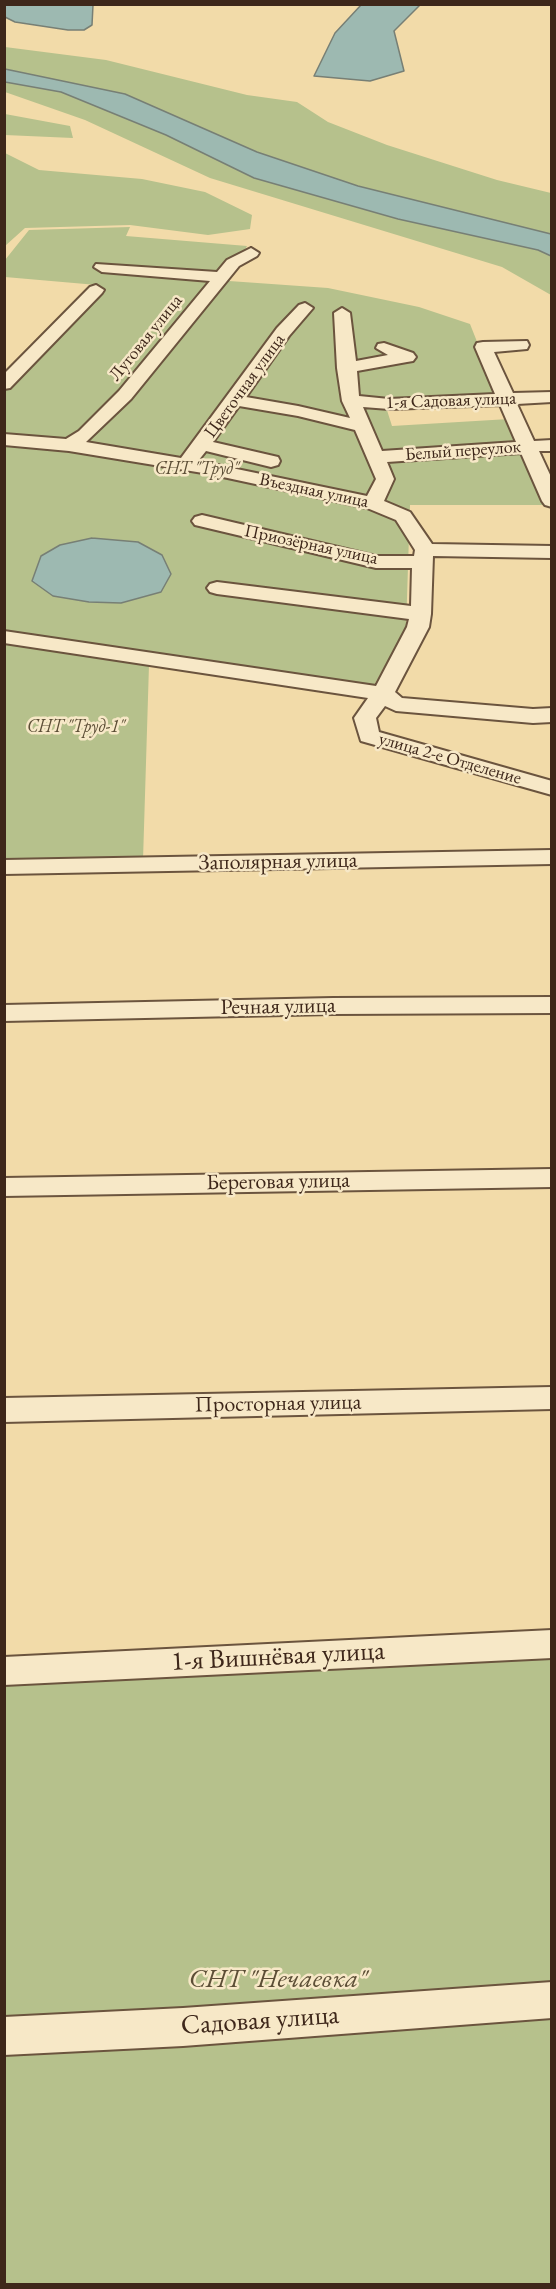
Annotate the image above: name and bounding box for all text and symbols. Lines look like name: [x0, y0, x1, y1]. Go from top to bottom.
street label: Луговая улица: [105, 291, 187, 385]
street label: Цветочная улица: [200, 330, 290, 442]
street label: 1-я Садовая улица: [385, 388, 517, 414]
street label: Белый переулок: [404, 436, 522, 466]
park label: СНТ "Труд": [155, 458, 239, 480]
street label: Въездная улица: [257, 469, 371, 513]
street label: Приозёрная улица: [242, 520, 380, 570]
park label: СНТ "Труд-1": [27, 716, 125, 738]
street label: улица 2-е Отделение: [376, 728, 524, 790]
street label: Заполярная улица: [198, 847, 358, 877]
street label: Речная улица: [220, 993, 336, 1021]
street label: Береговая улица: [206, 1168, 350, 1196]
street label: Просторная улица: [194, 1389, 362, 1419]
street label: 1-я Вишнёвая улица: [170, 1635, 386, 1679]
park label: СНТ "Нечаевка": [189, 1964, 367, 1996]
street label: Садовая улица: [180, 1999, 340, 2043]

